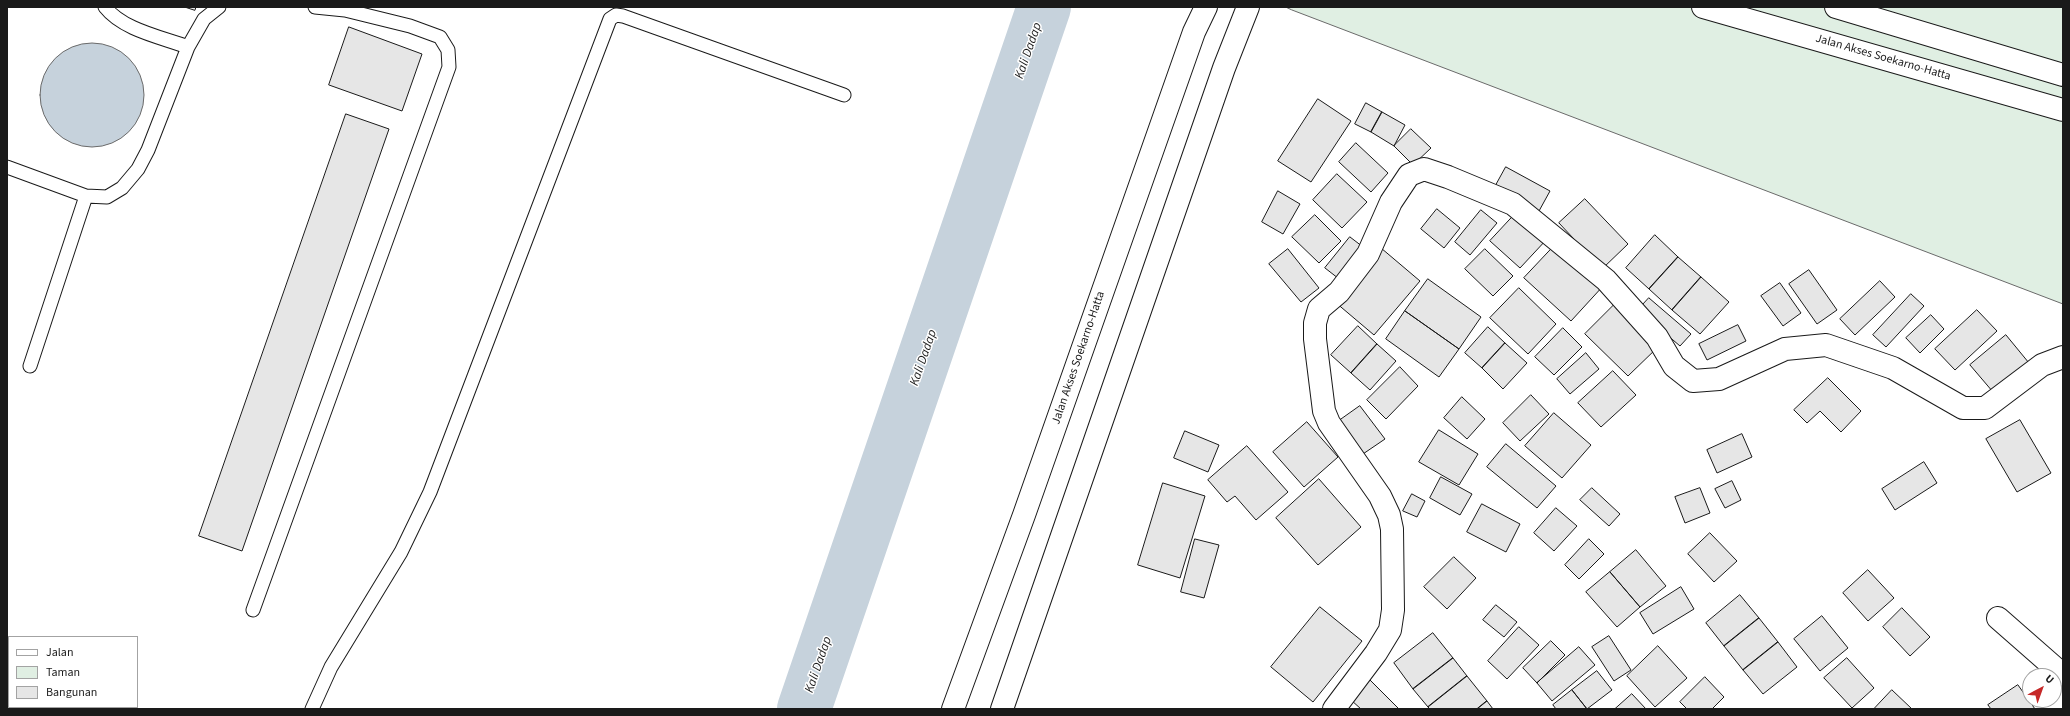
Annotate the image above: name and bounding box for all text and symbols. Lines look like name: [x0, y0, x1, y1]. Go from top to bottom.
water label: Kali Dadap: [1012, 21, 1046, 81]
street label: Jalan Akses Soekarno-Hatta: [1814, 32, 1952, 84]
street label: Jalan Akses Soekarno-Hatta: [1049, 290, 1109, 426]
water label: Kali Dadap: [907, 328, 941, 388]
water label: Kali Dadap: [802, 635, 836, 695]
legend: [8, 636, 138, 708]
text: Jalan: [46, 644, 73, 661]
text: Taman: [46, 664, 80, 681]
north arrow: [2022, 668, 2062, 708]
text: U: [2042, 671, 2057, 687]
text: Bangunan: [46, 684, 97, 701]

